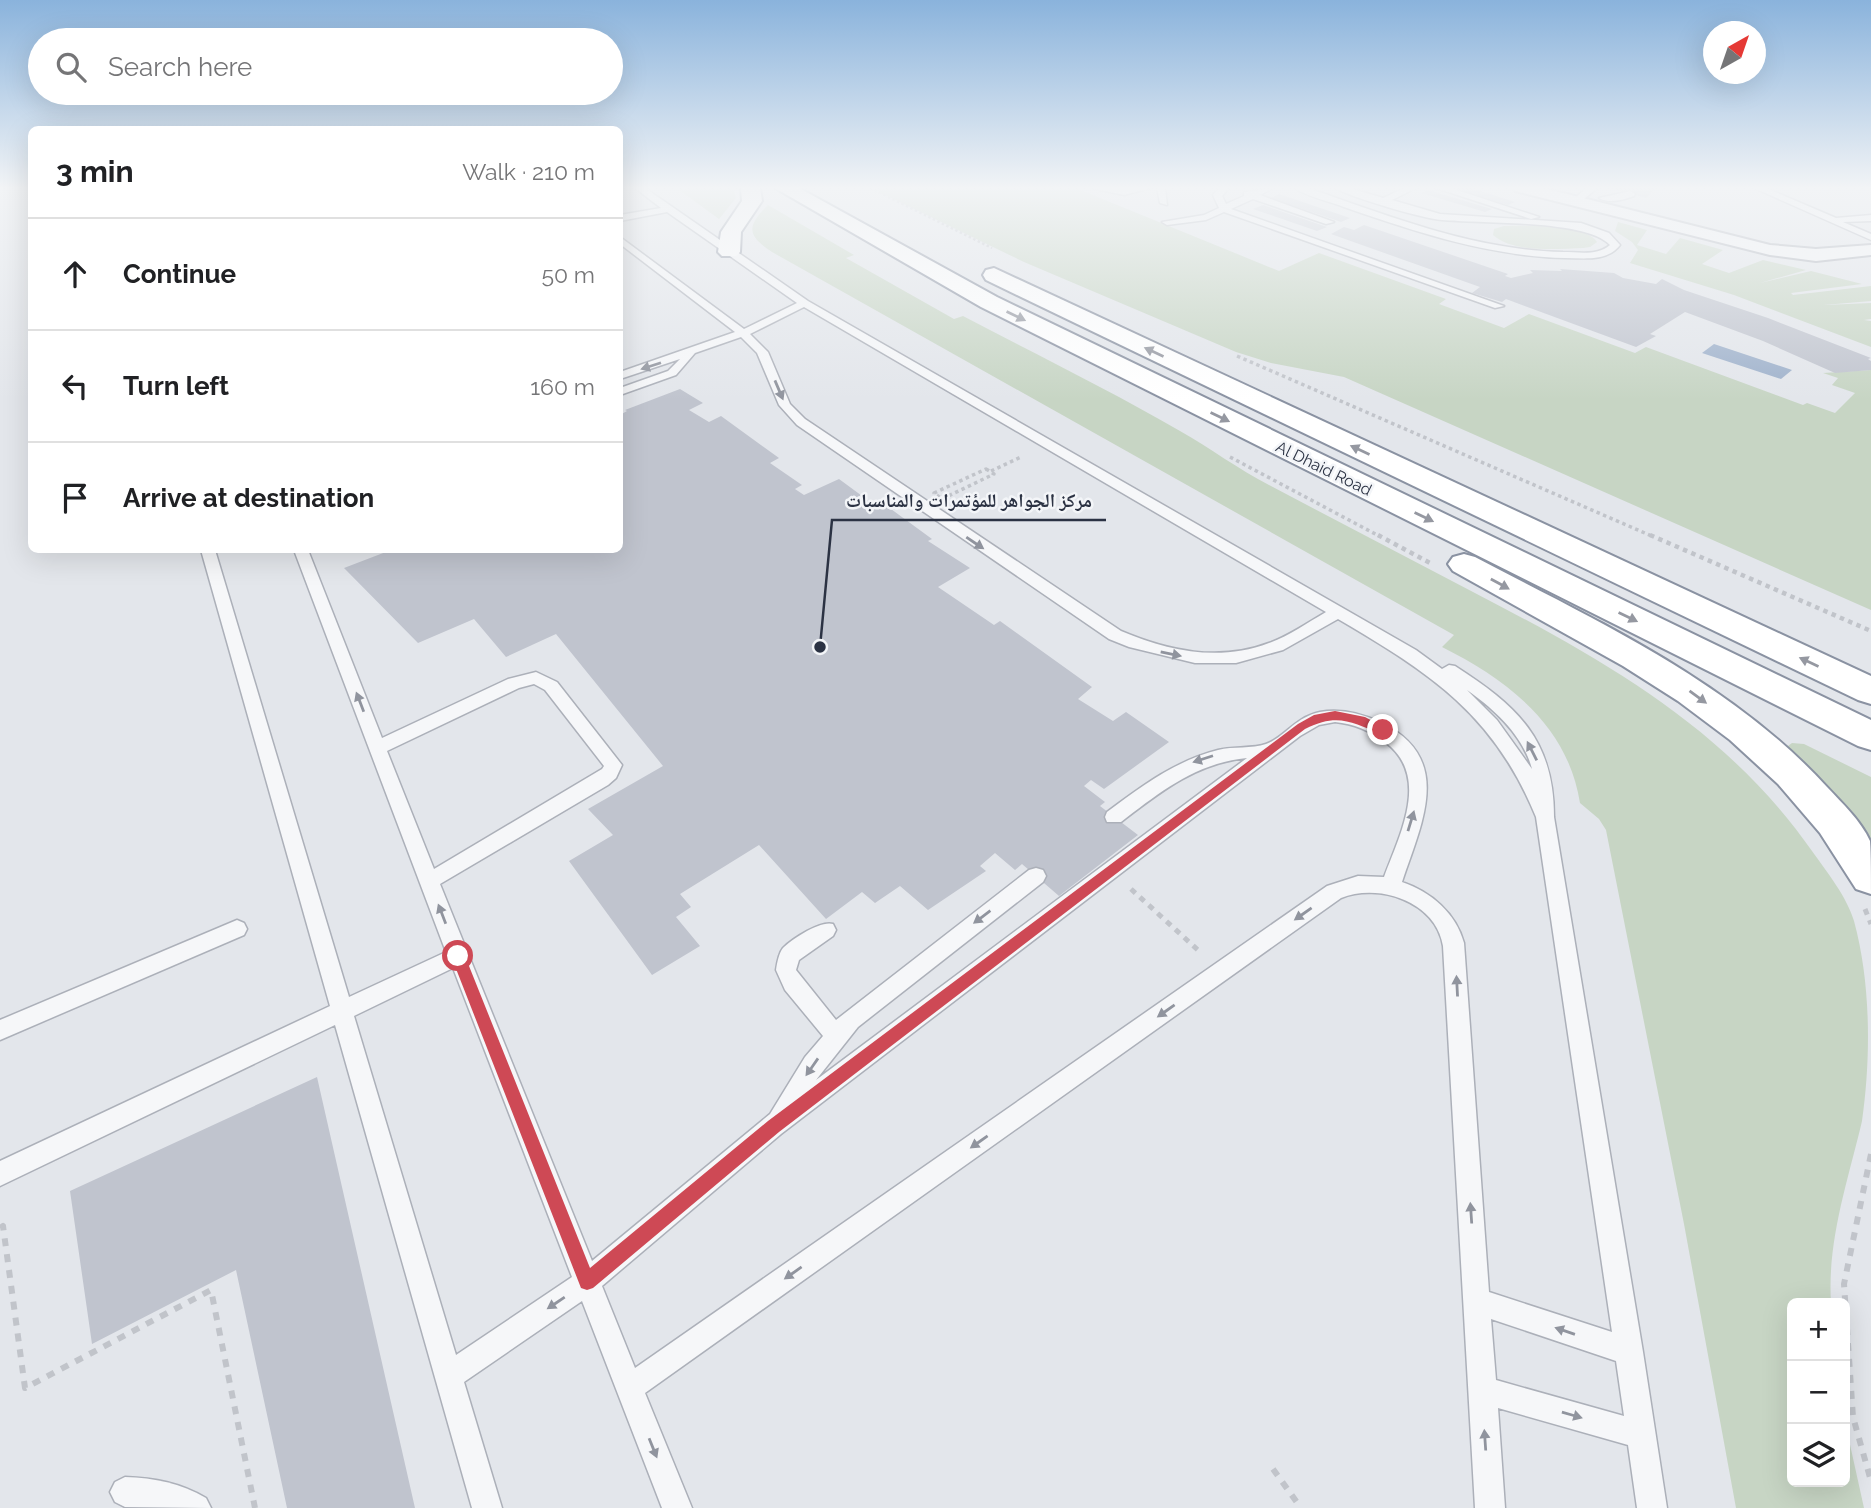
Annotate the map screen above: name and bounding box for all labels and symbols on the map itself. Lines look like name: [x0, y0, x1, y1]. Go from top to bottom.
north arrow: [1703, 21, 1766, 84]
one-way arrow: [1006, 310, 1026, 321]
one-way arrow: [1144, 347, 1164, 358]
one-way arrow: [640, 361, 661, 371]
one-way arrow: [773, 380, 784, 401]
one-way arrow: [1210, 410, 1230, 422]
street label: Al Dhaid Road: [1273, 437, 1375, 500]
one-way arrow: [1350, 444, 1370, 456]
callout: مركز الجواهر للمؤتمرات والمناسبات: [832, 480, 1106, 520]
text: مركز الجواهر للمؤتمرات والمناسبات: [846, 489, 1092, 512]
one-way arrow: [1414, 511, 1434, 522]
one-way arrow: [966, 536, 984, 550]
one-way arrow: [1491, 578, 1510, 590]
one-way arrow: [1618, 611, 1638, 622]
one-way arrow: [1161, 649, 1183, 660]
one-way arrow: [1799, 656, 1819, 668]
one-way arrow: [1689, 689, 1707, 703]
one-way arrow: [354, 692, 365, 713]
route end: [1367, 714, 1398, 745]
one-way arrow: [1527, 741, 1538, 761]
one-way arrow: [1192, 754, 1213, 765]
one-way arrow: [1407, 810, 1417, 831]
one-way arrow: [436, 904, 447, 925]
one-way arrow: [1294, 907, 1312, 921]
one-way arrow: [974, 910, 992, 925]
route start: [442, 940, 473, 971]
one-way arrow: [1451, 975, 1462, 997]
one-way arrow: [1156, 1004, 1175, 1017]
one-way arrow: [805, 1058, 819, 1076]
one-way arrow: [970, 1135, 989, 1148]
one-way arrow: [1466, 1202, 1477, 1224]
one-way arrow: [784, 1266, 802, 1280]
one-way arrow: [547, 1296, 565, 1310]
one-way arrow: [1555, 1325, 1576, 1335]
one-way arrow: [1561, 1410, 1582, 1420]
one-way arrow: [1480, 1429, 1491, 1451]
one-way arrow: [648, 1438, 659, 1459]

